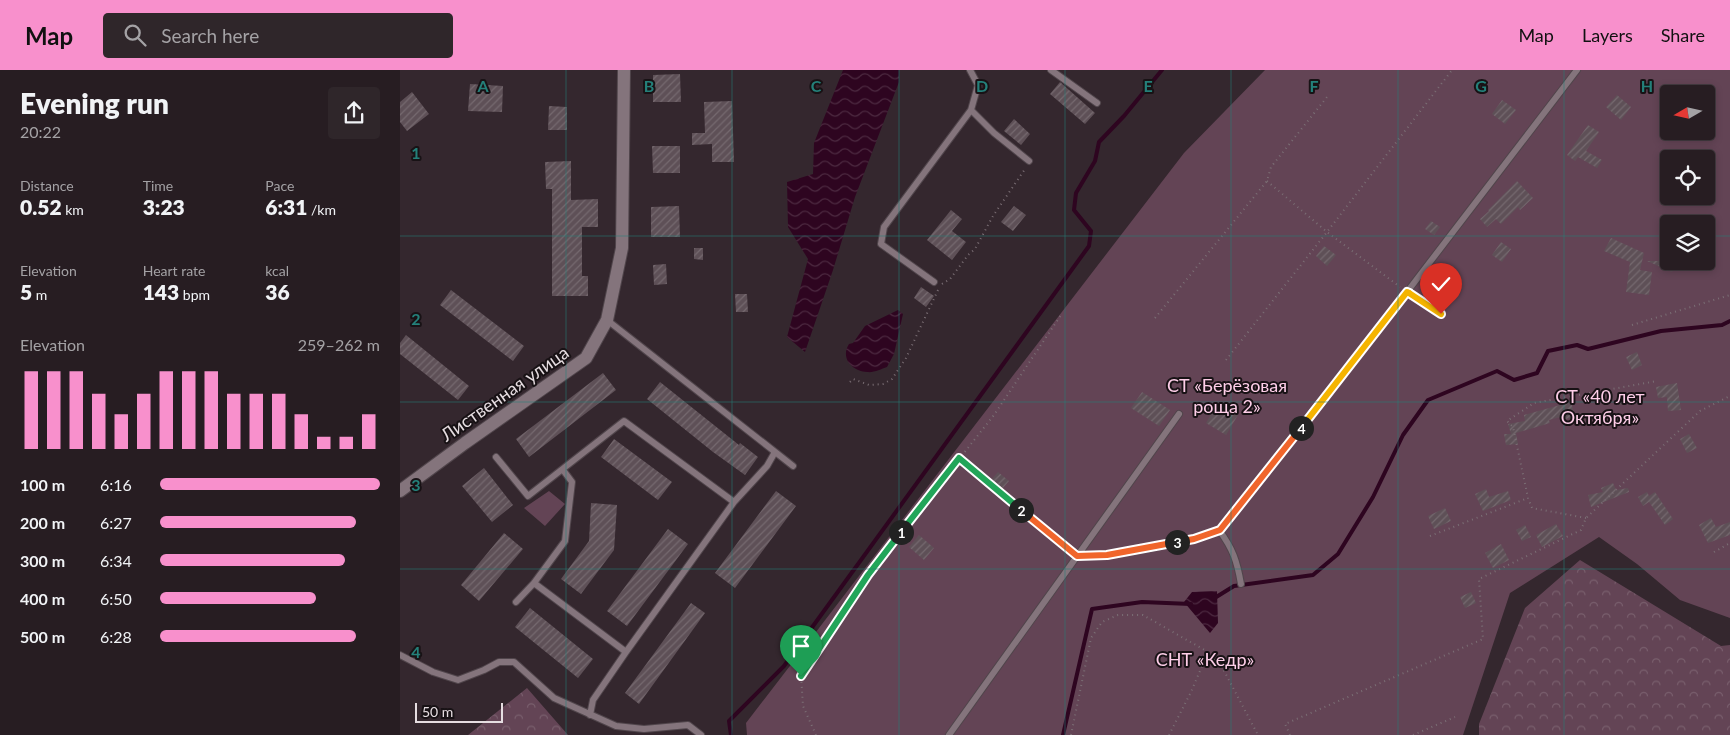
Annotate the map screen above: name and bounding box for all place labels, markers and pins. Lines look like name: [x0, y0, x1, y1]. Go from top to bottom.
pin: [1420, 263, 1462, 314]
pin: 4: [1288, 416, 1314, 440]
pin: 2: [1008, 498, 1034, 522]
pin: 1: [888, 520, 914, 544]
pin: 3: [1164, 530, 1190, 554]
pin: [780, 625, 822, 676]

